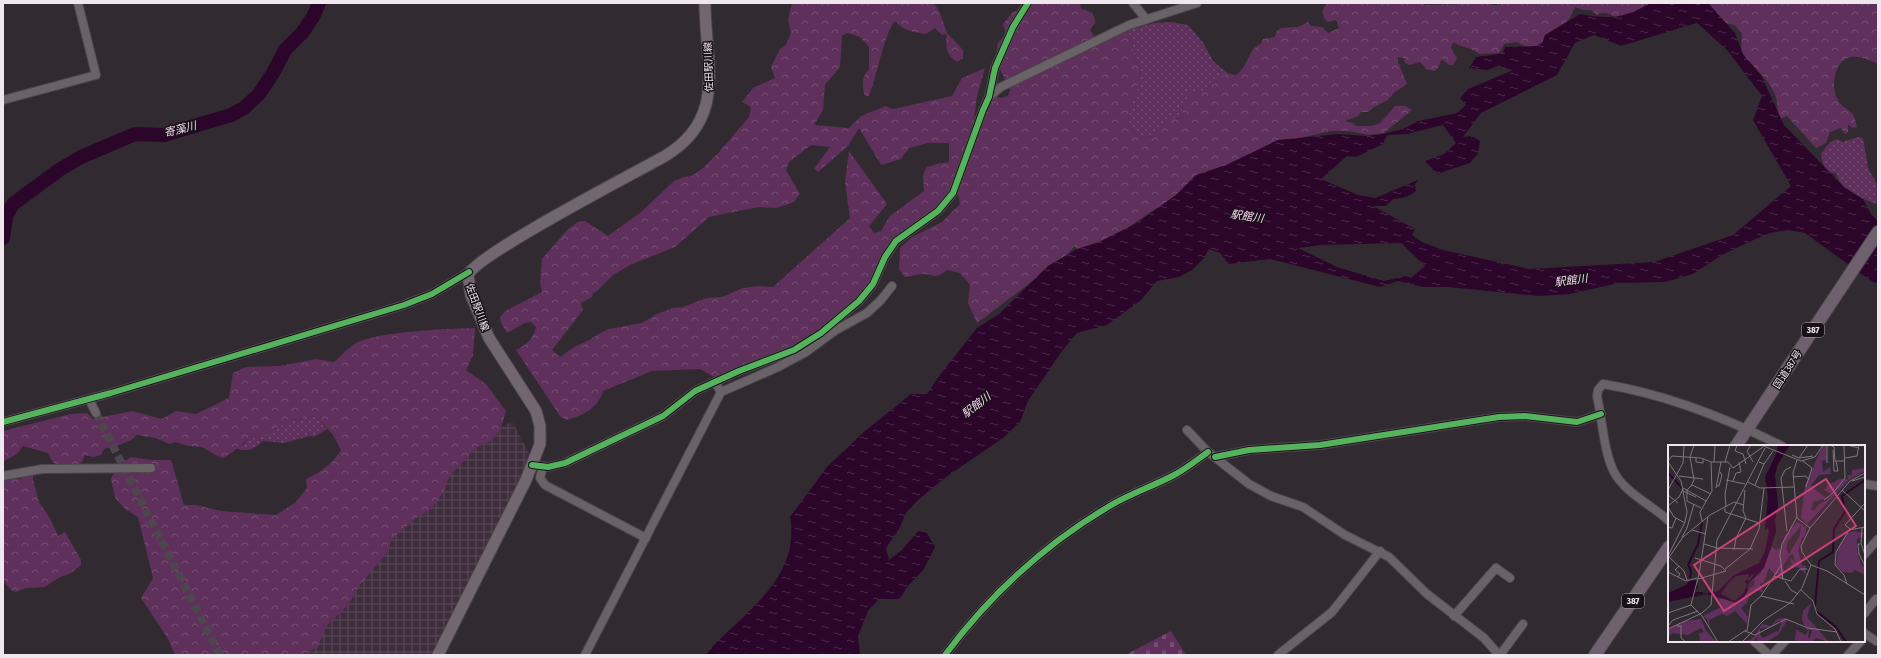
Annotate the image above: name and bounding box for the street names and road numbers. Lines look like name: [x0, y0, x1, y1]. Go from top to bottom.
street label: 佐田駅川線: [702, 42, 716, 92]
street label: 佐田駅川線: [463, 282, 491, 333]
road number: 387: [1802, 323, 1824, 337]
street label: 国道387号: [1771, 348, 1805, 391]
road number: 387: [1622, 594, 1644, 608]

